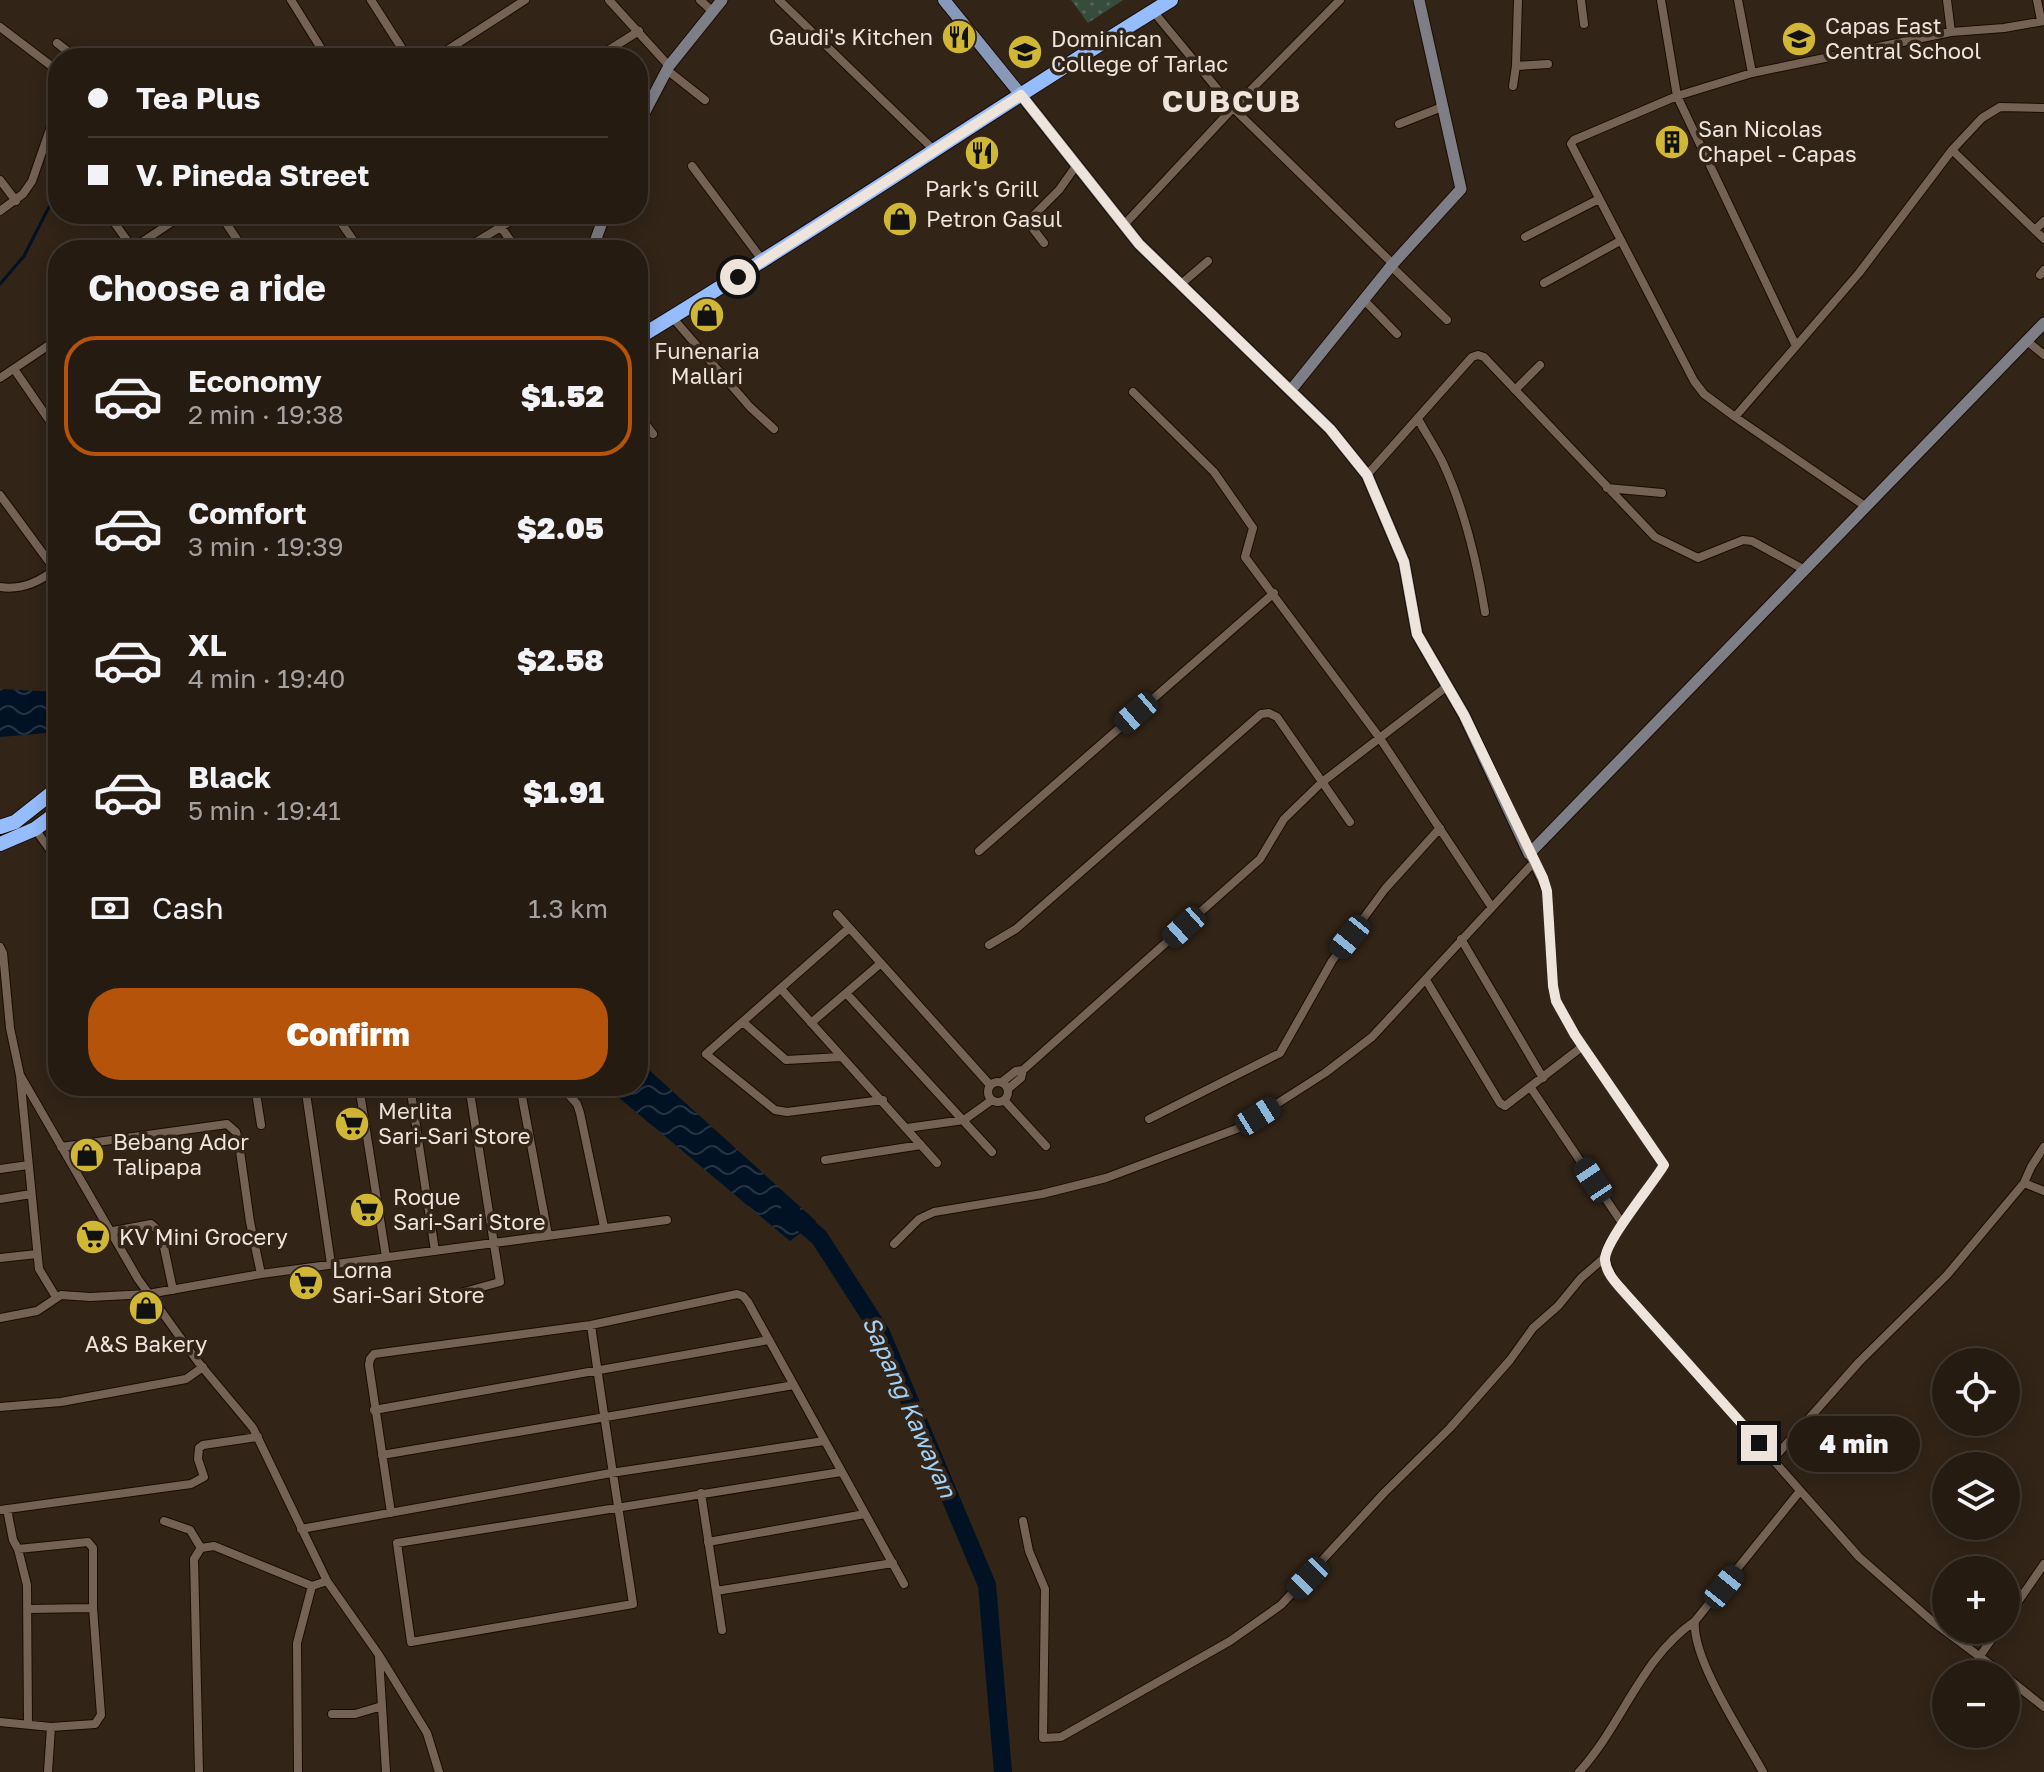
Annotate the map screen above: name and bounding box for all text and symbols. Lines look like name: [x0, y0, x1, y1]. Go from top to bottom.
place label: Capas East Central School: [1825, 12, 1981, 64]
restaurant icon: Gaudi's Kitchen: [940, 18, 978, 56]
school or university icon: Capas East Central School: [1780, 20, 1818, 58]
place label: Gaudi's Kitchen: [769, 23, 933, 50]
place label: Dominican College of Tarlac: [1051, 25, 1228, 77]
school or university icon: Dominican College of Tarlac: [1006, 33, 1044, 71]
text: Tea Plus: [136, 80, 261, 116]
district label: CUBCUB: [1162, 83, 1302, 119]
place label: San Nicolas Chapel - Capas: [1698, 115, 1857, 167]
building icon: San Nicolas Chapel - Capas: [1653, 123, 1691, 161]
restaurant icon: Park's Grill: [963, 134, 1001, 172]
text: V. Pineda Street: [136, 157, 369, 193]
place label: Park's Grill: [925, 175, 1039, 202]
shop icon: Petron Gasul: [881, 200, 919, 238]
place label: Petron Gasul: [926, 205, 1062, 232]
route start: [720, 259, 756, 295]
text: Choose a ride: [88, 266, 326, 309]
shop icon: Funenaria Mallari: [688, 296, 726, 334]
place label: Funenaria Mallari: [654, 337, 760, 389]
icon: car: [92, 360, 164, 432]
text: Economy: [188, 363, 322, 399]
text: $1.52: [521, 378, 604, 414]
text: 2 min · 19:38: [188, 399, 344, 430]
icon: car: [92, 492, 164, 564]
text: Comfort: [188, 495, 307, 531]
text: $2.05: [517, 510, 604, 546]
text: 3 min · 19:39: [188, 531, 344, 562]
icon: car: [92, 624, 164, 696]
text: XL: [188, 627, 227, 663]
text: $2.58: [517, 642, 604, 678]
text: 4 min · 19:40: [188, 663, 345, 694]
car: [1110, 688, 1162, 738]
icon: car: [92, 756, 164, 828]
text: Black: [188, 759, 271, 795]
text: $1.91: [523, 774, 604, 810]
text: 5 min · 19:41: [188, 795, 341, 826]
icon: cash: [88, 886, 132, 930]
text: Cash: [152, 890, 224, 926]
text: 1.3 km: [528, 893, 608, 924]
car: [1158, 902, 1210, 952]
car: [1326, 911, 1374, 963]
button: Confirm: [88, 988, 608, 1080]
car: [1231, 1093, 1285, 1139]
place label: Merlita Sari-Sari Store: [378, 1097, 531, 1149]
supermarket icon: Merlita Sari-Sari Store: [333, 1105, 371, 1143]
place label: Bebang Ador Talipapa: [113, 1128, 249, 1180]
shop icon: Bebang Ador Talipapa: [68, 1136, 106, 1174]
car: [1570, 1153, 1616, 1207]
place label: Roque Sari-Sari Store: [393, 1183, 546, 1235]
supermarket icon: Roque Sari-Sari Store: [348, 1191, 386, 1229]
supermarket icon: KV Mini Grocery: [74, 1218, 112, 1256]
place label: KV Mini Grocery: [119, 1223, 288, 1250]
place label: Lorna Sari-Sari Store: [332, 1256, 485, 1308]
supermarket icon: Lorna Sari-Sari Store: [287, 1264, 325, 1302]
shop icon: A&S Bakery: [127, 1289, 165, 1327]
water label: Sapang Kawayan: [856, 1311, 964, 1503]
place label: A&S Bakery: [85, 1330, 207, 1357]
map controls: [1932, 1348, 2020, 1748]
button: locate: [1932, 1348, 2020, 1436]
callout: 4 min: [1787, 1415, 1919, 1471]
route end: [1741, 1425, 1777, 1461]
text: 4 min: [1820, 1428, 1888, 1459]
button: layers: [1932, 1452, 2020, 1540]
car: [1283, 1552, 1333, 1604]
button: +: [1932, 1556, 2020, 1644]
car: [1700, 1561, 1748, 1613]
button: −: [1932, 1660, 2020, 1748]

